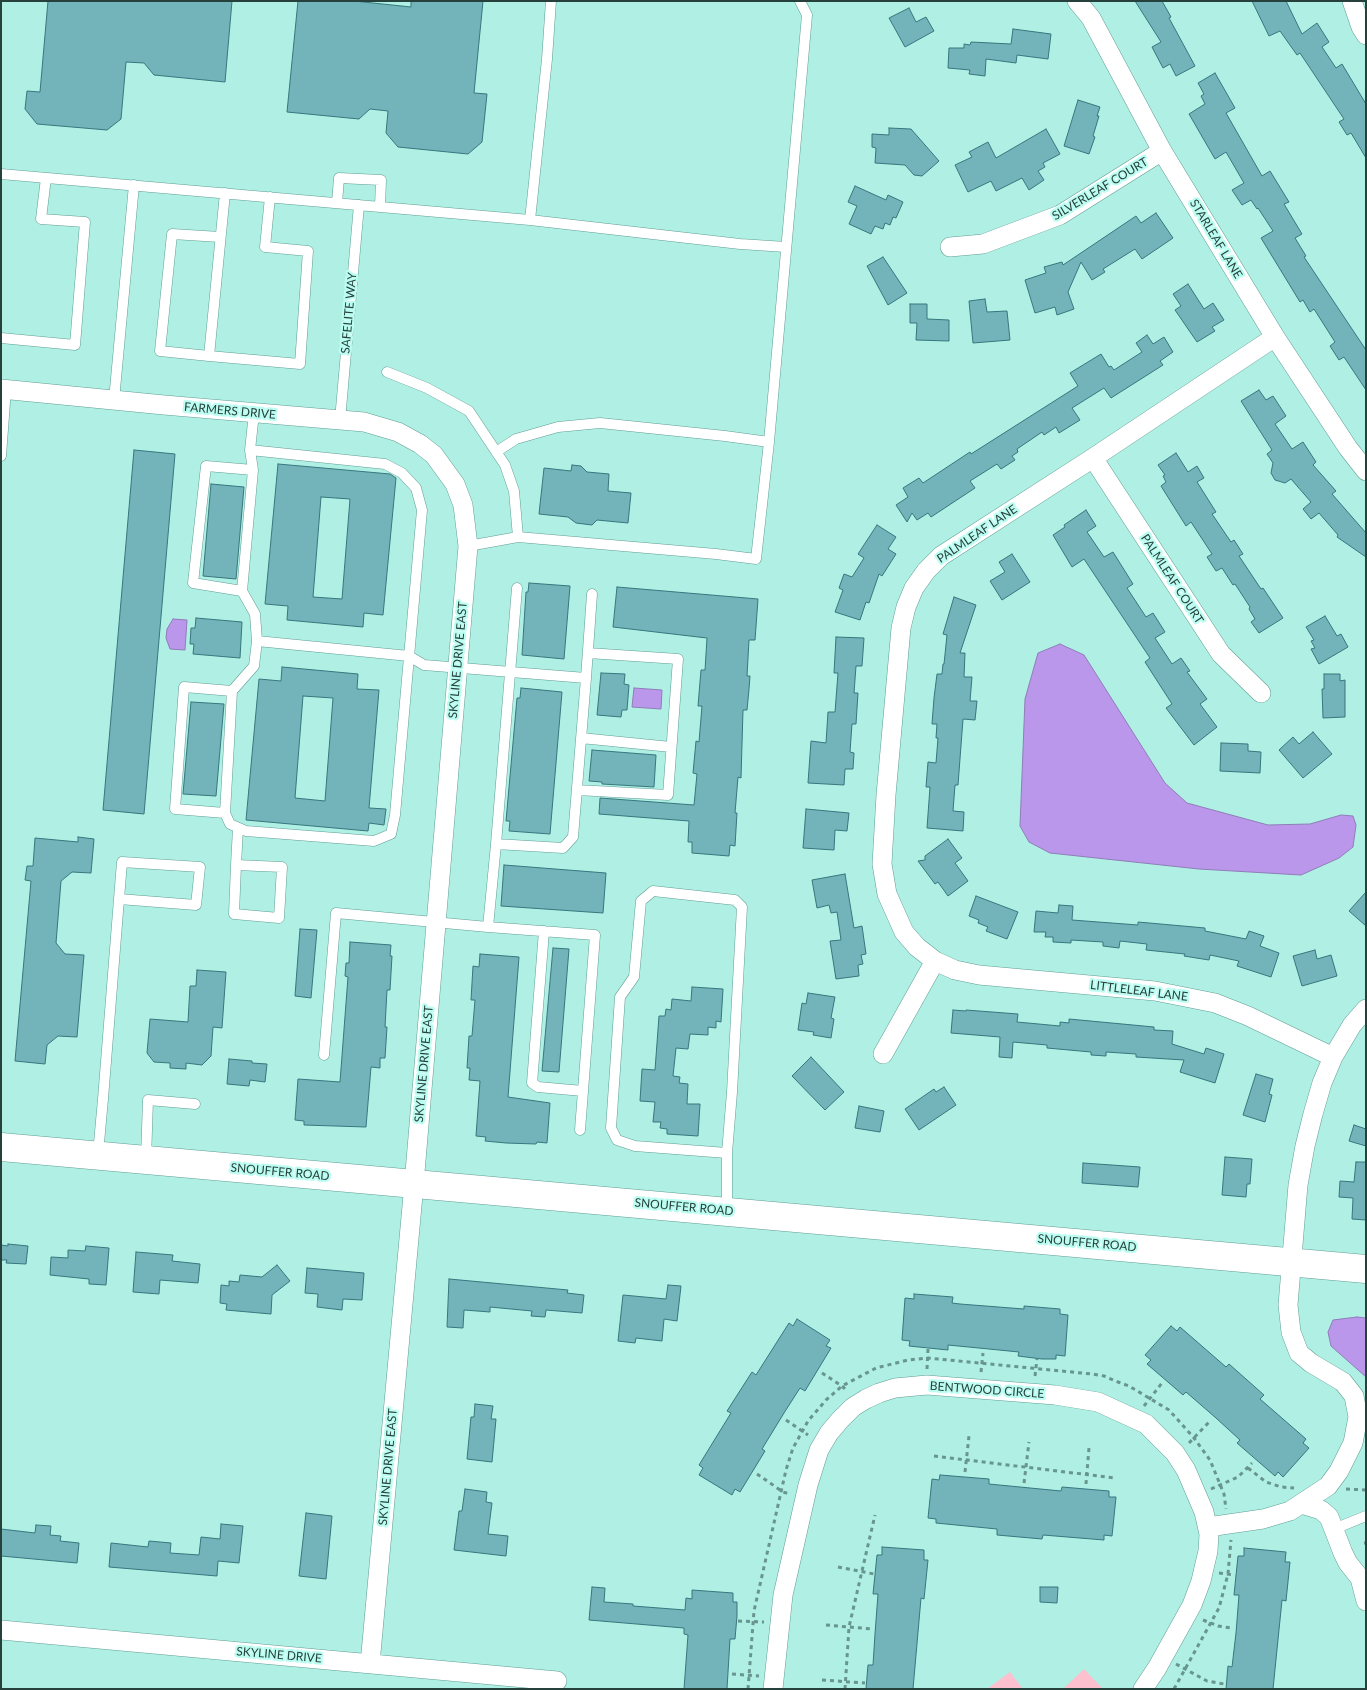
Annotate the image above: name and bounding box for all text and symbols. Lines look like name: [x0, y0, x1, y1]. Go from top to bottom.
street label: SILVERLEAF COURT: [1049, 155, 1151, 223]
street label: STARLEAF LANE: [1187, 197, 1245, 281]
street label: SAFELITE WAY: [338, 272, 360, 354]
street label: FARMERS DRIVE: [184, 400, 276, 422]
street label: PALMLEAF LANE: [934, 502, 1020, 566]
street label: PALMLEAF COURT: [1138, 532, 1206, 626]
street label: SKYLINE DRIVE EAST: [446, 601, 470, 719]
street label: LITTLELEAF LANE: [1089, 978, 1189, 1004]
street label: SKYLINE DRIVE EAST: [412, 1005, 436, 1123]
street label: SNOUFFER ROAD: [230, 1161, 330, 1183]
street label: SNOUFFER ROAD: [634, 1196, 734, 1218]
street label: SNOUFFER ROAD: [1037, 1232, 1137, 1254]
street label: BENTWOOD CIRCLE: [929, 1379, 1045, 1401]
street label: SKYLINE DRIVE EAST: [376, 1408, 400, 1526]
street label: SKYLINE DRIVE: [236, 1644, 322, 1666]

